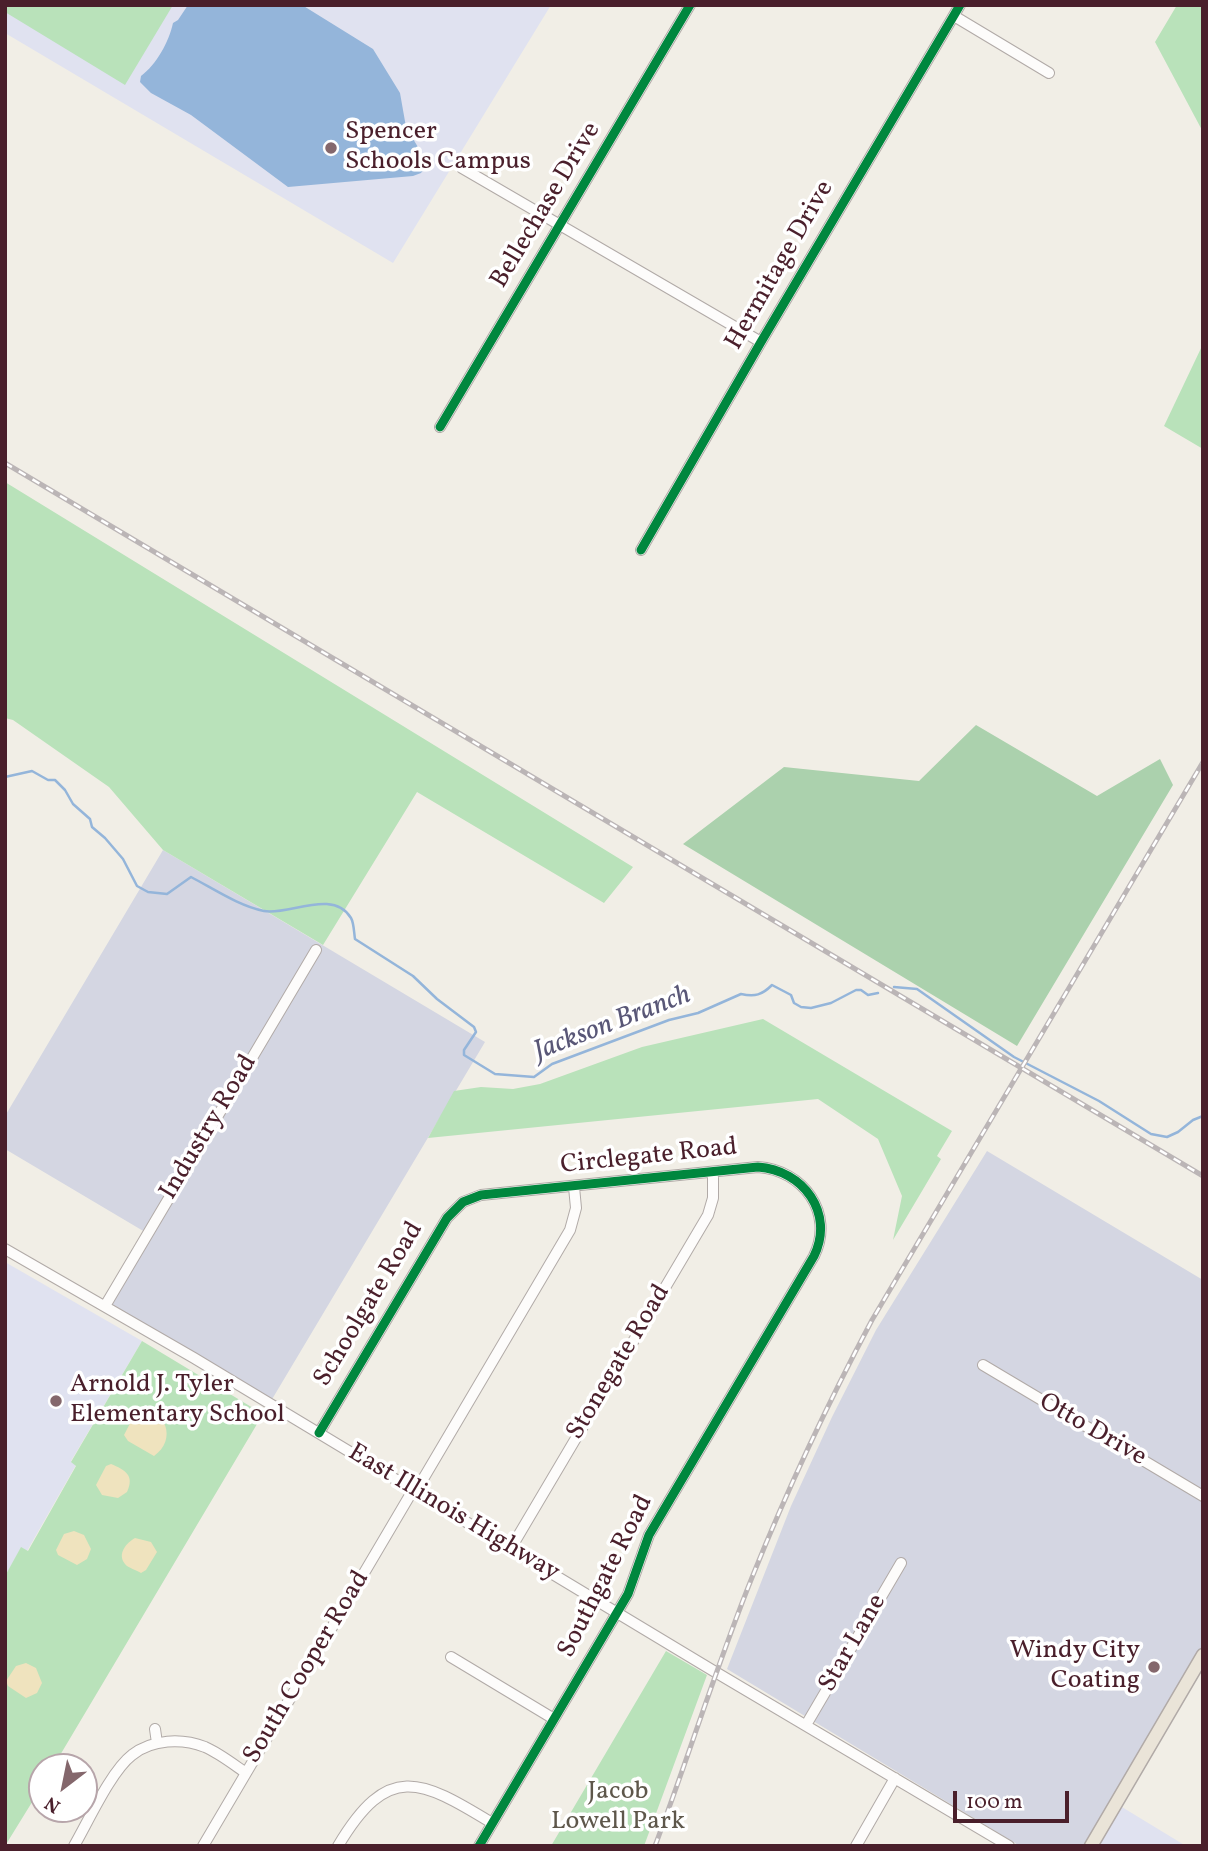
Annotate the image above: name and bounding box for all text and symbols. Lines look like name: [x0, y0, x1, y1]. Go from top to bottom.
place label: Spencer Schools Campus: [345, 117, 531, 178]
street label: Bellechase Drive: [485, 117, 609, 295]
marker: Spencer Schools Campus: [323, 140, 339, 156]
street label: Hermitage Drive: [720, 176, 842, 356]
water label: Jackson Branch: [530, 980, 696, 1070]
street label: Industry Road: [155, 1050, 265, 1206]
street label: Circlegate Road: [559, 1133, 739, 1183]
street label: Schoolgate Road: [308, 1217, 432, 1393]
street label: Stonegate Road: [561, 1280, 679, 1446]
place label: Arnold J. Tyler Elementary School: [70, 1370, 285, 1432]
street label: Otto Drive: [1033, 1388, 1151, 1474]
marker: Arnold J. Tyler Elementary School: [48, 1393, 64, 1409]
street label: East Illinois Highway: [341, 1438, 565, 1590]
street label: Southgate Road: [553, 1490, 661, 1664]
street label: South Cooper Road: [238, 1566, 378, 1770]
street label: Star Lane: [814, 1589, 894, 1699]
place label: Windy City Coating: [1009, 1636, 1140, 1698]
marker: Windy City Coating: [1146, 1659, 1162, 1675]
north arrow: [28, 1753, 98, 1823]
park label: Jacob Lowell Park: [551, 1777, 685, 1839]
scale bar: [956, 1778, 1072, 1822]
text: 100 m: [966, 1788, 1023, 1817]
text: N: [40, 1789, 66, 1819]

